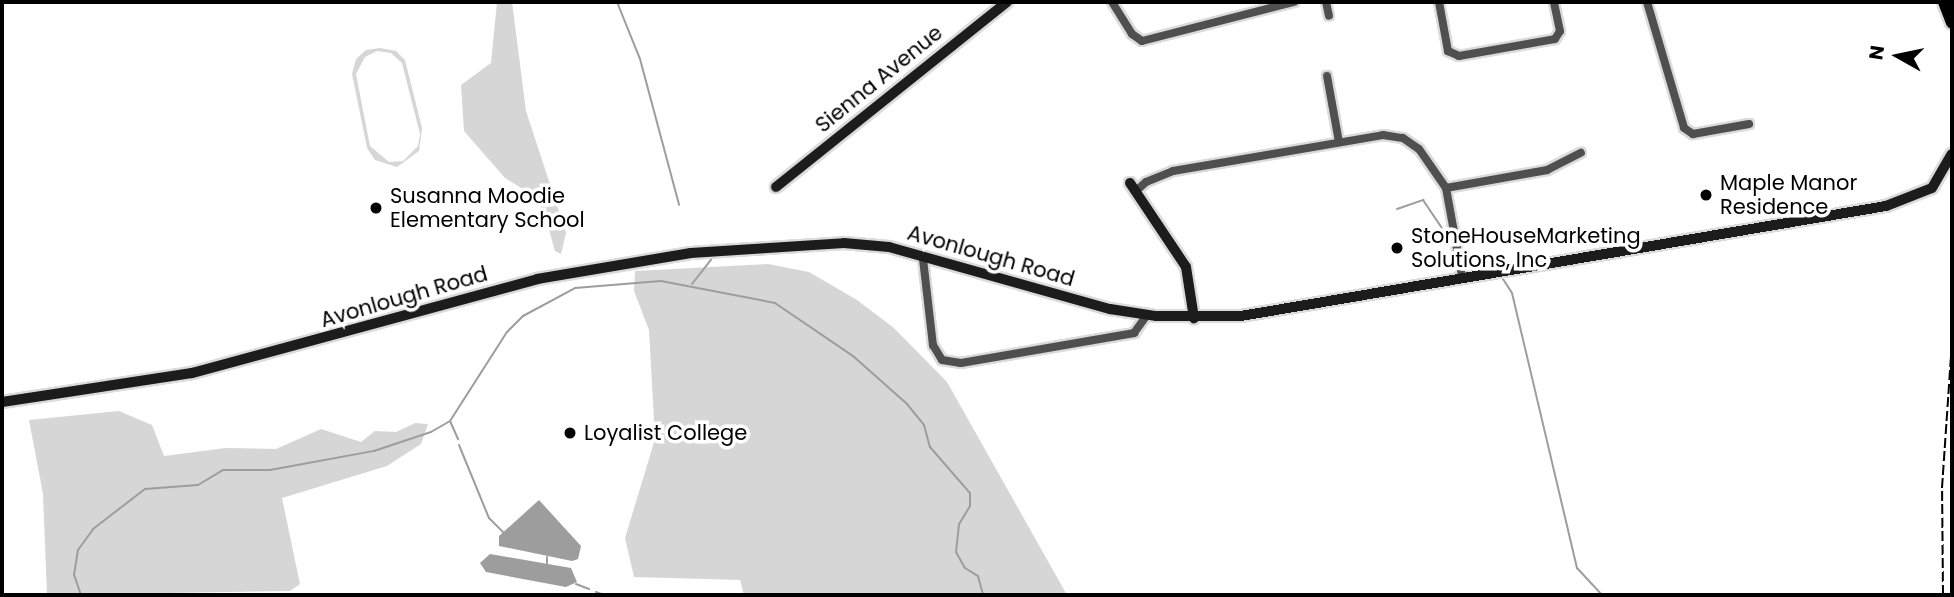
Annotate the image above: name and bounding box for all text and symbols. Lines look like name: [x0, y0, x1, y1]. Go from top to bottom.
street label: Sienna Avenue: [810, 20, 948, 138]
north arrow: [1863, 21, 1933, 91]
text: N: [1862, 43, 1891, 62]
place label: Maple Manor Residence: [1720, 170, 1857, 220]
place label: Susanna Moodie Elementary School: [390, 183, 585, 233]
marker: Maple Manor Residence: [1698, 187, 1714, 203]
marker: Susanna Moodie Elementary School: [368, 200, 384, 216]
street label: Avonlough Road: [905, 220, 1077, 292]
place label: StoneHouseMarketing Solutions, Inc: [1411, 223, 1641, 273]
marker: StoneHouseMarketing Solutions, Inc: [1389, 240, 1405, 256]
street label: Avonlough Road: [318, 261, 490, 333]
place label: Loyalist College: [584, 420, 747, 446]
marker: Loyalist College: [562, 425, 578, 441]

